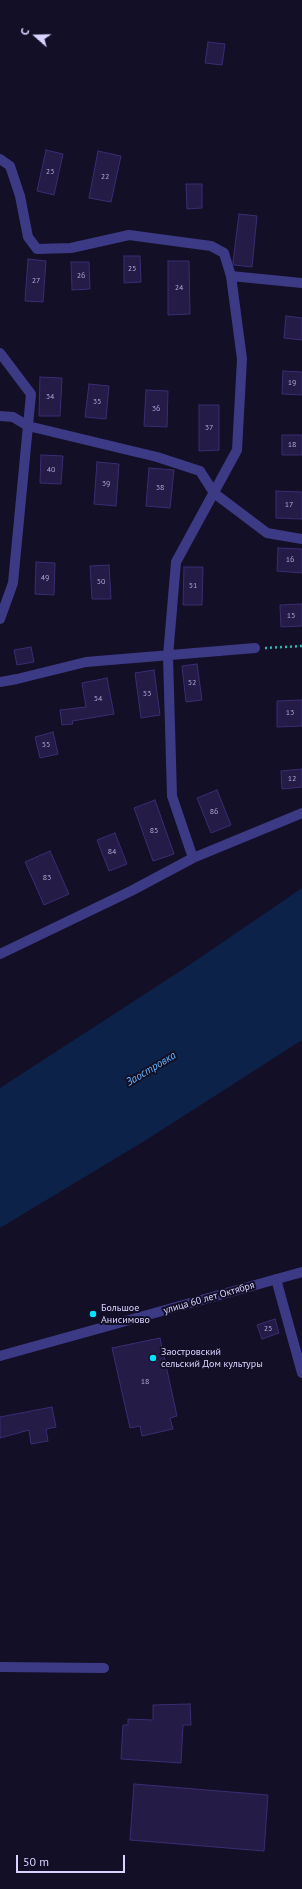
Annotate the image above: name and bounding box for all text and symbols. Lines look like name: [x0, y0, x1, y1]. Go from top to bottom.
north arrow: [16, 16, 56, 56]
text: С: [17, 27, 32, 37]
house number: 23: [46, 167, 54, 177]
house number: 22: [101, 172, 109, 182]
house number: 25: [128, 264, 136, 274]
house number: 26: [77, 271, 85, 281]
house number: 27: [32, 276, 40, 286]
house number: 24: [175, 283, 183, 293]
house number: 19: [288, 378, 296, 388]
house number: 34: [46, 392, 54, 402]
house number: 35: [93, 397, 101, 407]
house number: 36: [152, 404, 160, 414]
house number: 37: [205, 423, 213, 433]
house number: 18: [288, 440, 296, 450]
house number: 40: [47, 465, 55, 475]
house number: 39: [102, 479, 110, 489]
house number: 38: [156, 483, 164, 493]
house number: 17: [285, 500, 293, 510]
house number: 16: [286, 555, 294, 565]
house number: 49: [41, 573, 49, 583]
house number: 50: [97, 577, 105, 587]
house number: 51: [189, 581, 197, 591]
house number: 15: [287, 611, 295, 621]
house number: 52: [188, 678, 196, 688]
house number: 53: [143, 689, 151, 699]
house number: 54: [94, 694, 102, 704]
house number: 13: [286, 708, 294, 718]
house number: 55: [42, 740, 50, 750]
house number: 12: [288, 774, 296, 784]
house number: 86: [210, 807, 218, 817]
house number: 85: [150, 826, 158, 836]
house number: 84: [108, 847, 116, 857]
house number: 83: [43, 873, 51, 883]
water label: Заостровка: [124, 1049, 178, 1089]
street label: улица 60 лет Октября: [162, 1279, 256, 1317]
place label: Большое Анисимово: [101, 1302, 150, 1326]
marker: Большое Анисимово: [88, 1309, 98, 1319]
house number: 25: [264, 1324, 272, 1334]
place label: Заостровский сельский Дом культуры: [161, 1346, 263, 1370]
marker: Заостровский сельский Дом культуры: [148, 1353, 158, 1363]
house number: 18: [141, 1377, 149, 1387]
scale bar: [18, 1847, 127, 1873]
text: 50 m: [23, 1854, 49, 1869]

